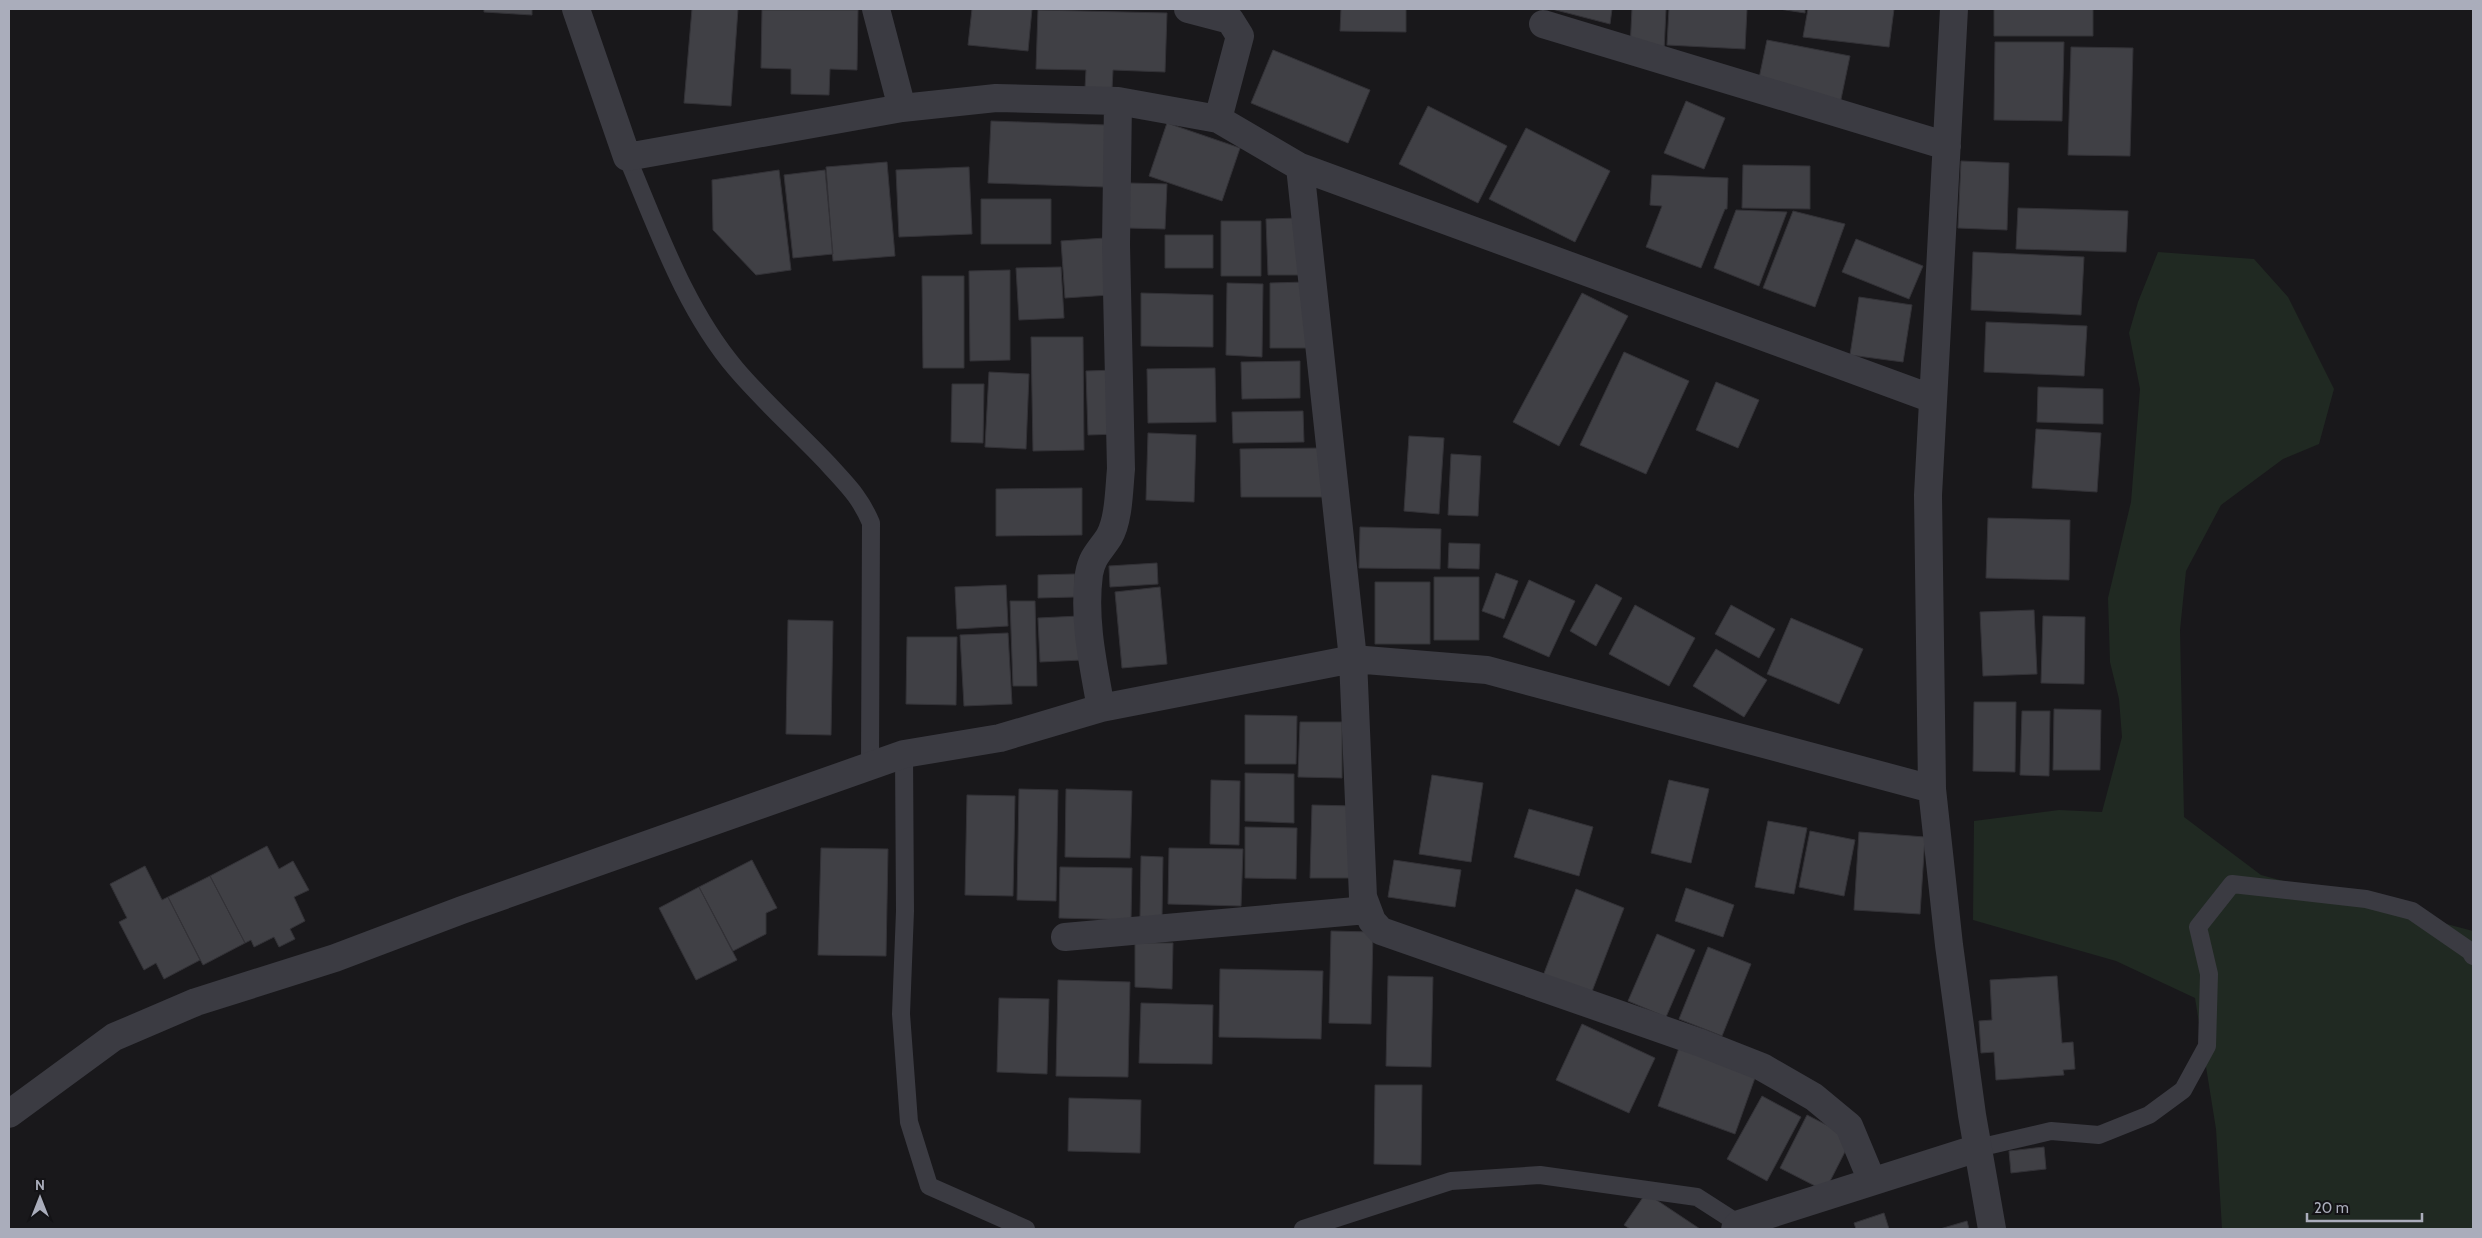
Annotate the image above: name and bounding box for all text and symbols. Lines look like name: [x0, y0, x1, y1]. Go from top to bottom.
north arrow: [15, 1173, 65, 1223]
text: N: [35, 1176, 45, 1194]
scale bar: [2307, 1190, 2422, 1222]
text: 20 m: [2314, 1199, 2349, 1217]

